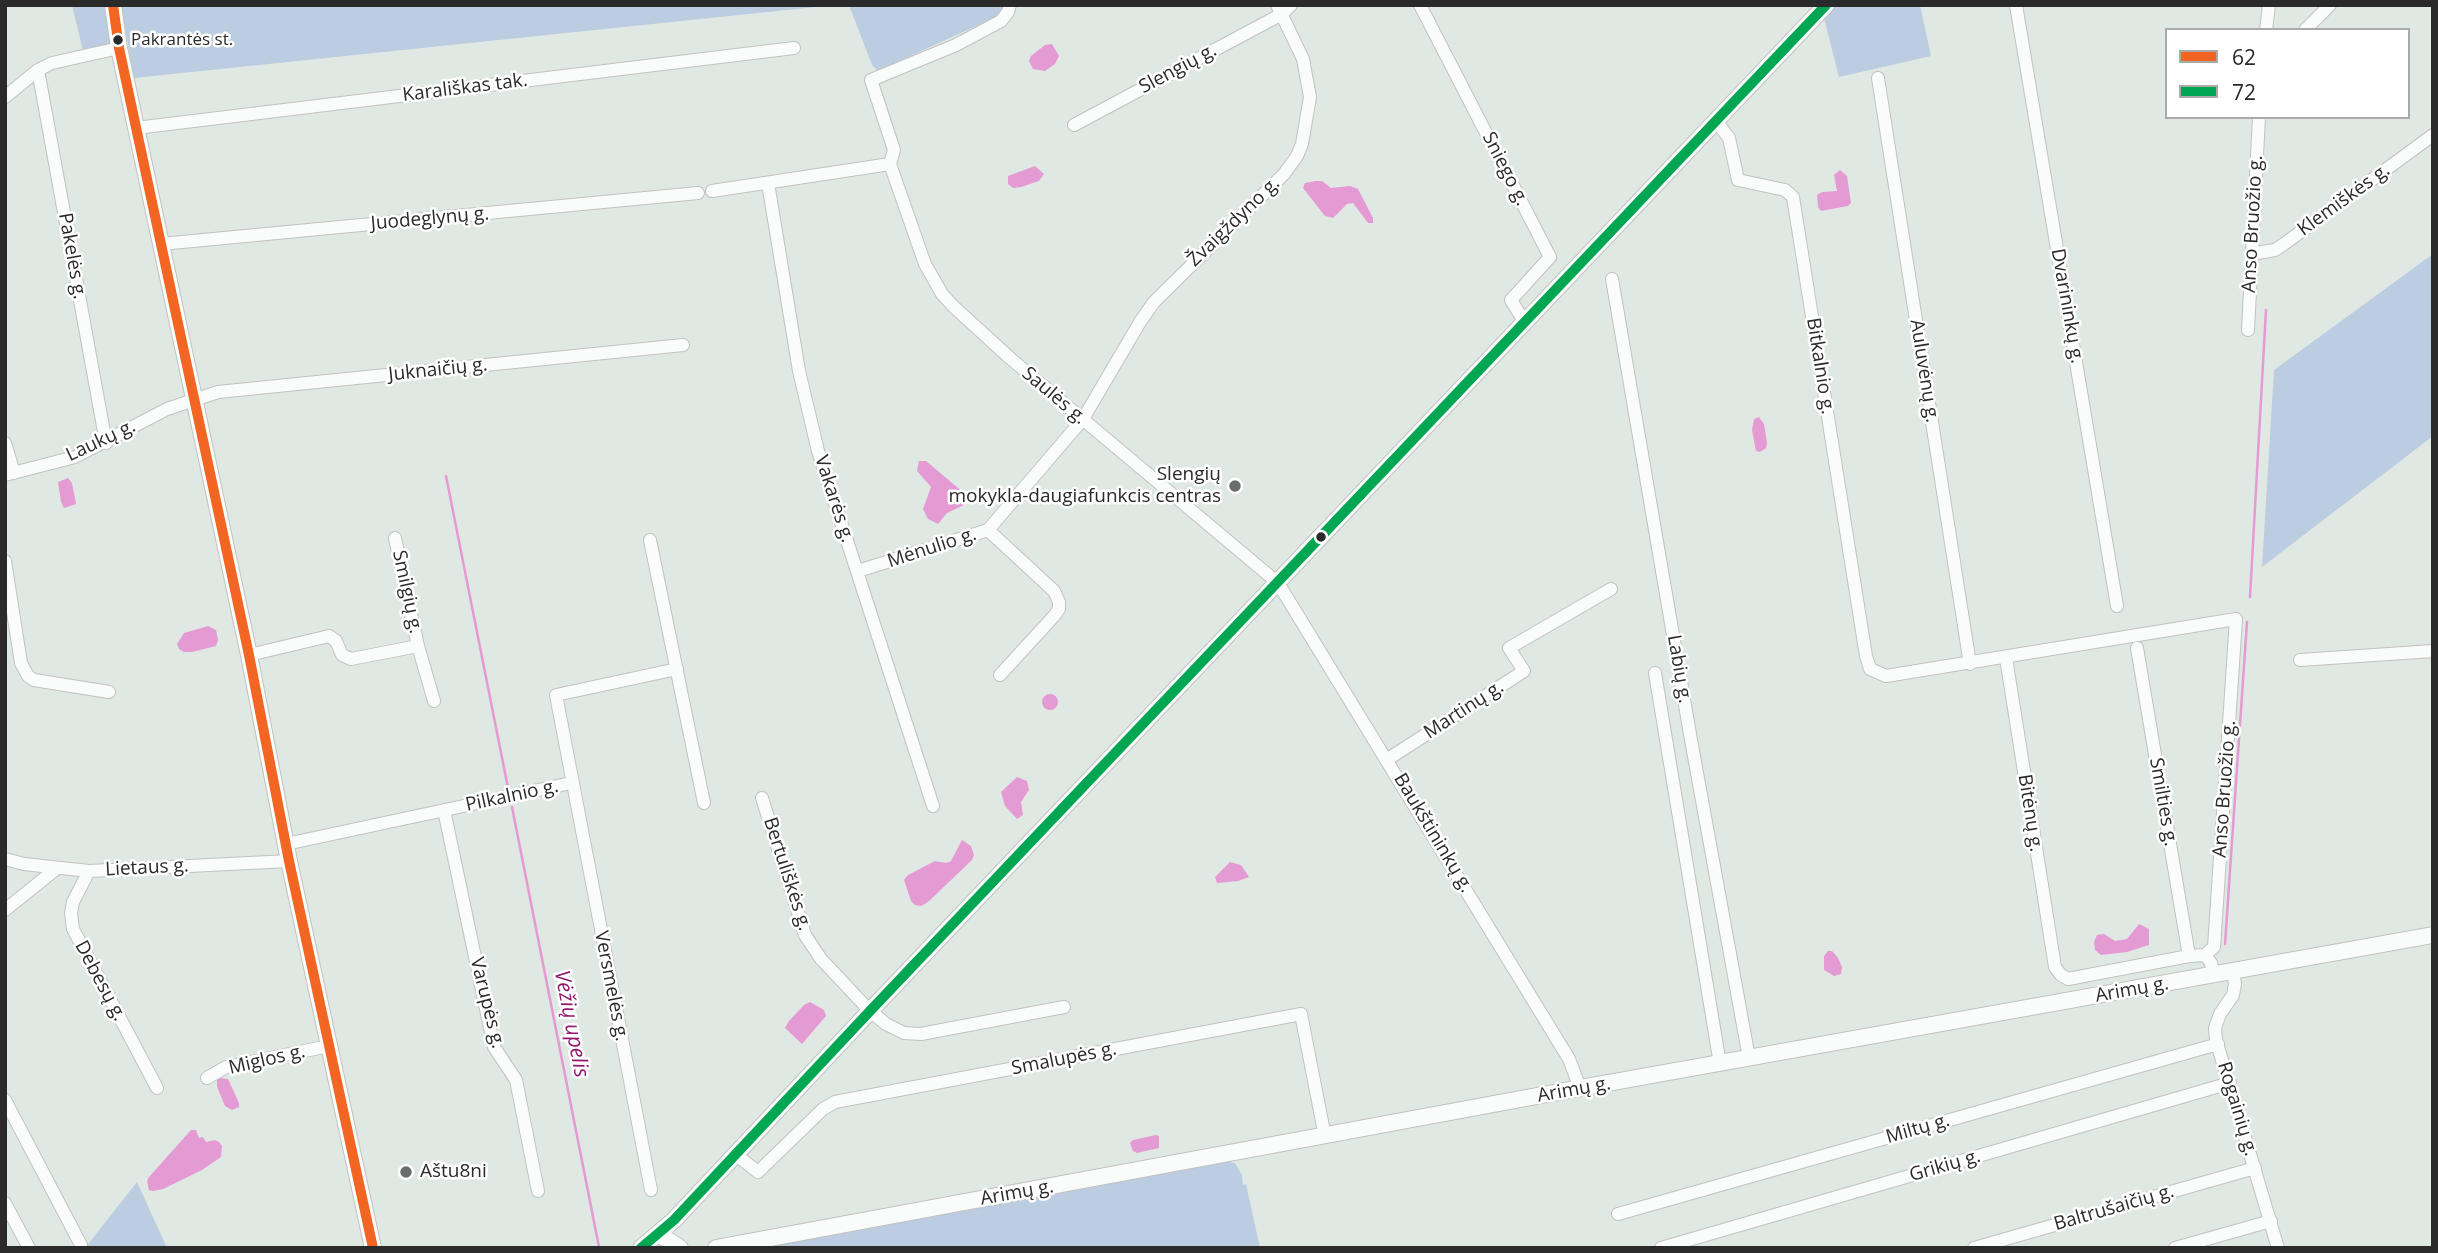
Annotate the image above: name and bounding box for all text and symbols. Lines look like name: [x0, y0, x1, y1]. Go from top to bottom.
legend: [2165, 28, 2410, 119]
place label: Pakrantės st.: [131, 30, 233, 50]
marker: Pakrantės st.: [111, 33, 125, 47]
street label: Slengių g.: [1135, 39, 1221, 99]
text: 62: [2232, 43, 2256, 71]
street label: Karališkas tak.: [401, 69, 529, 107]
text: 72: [2232, 78, 2256, 106]
street label: Sniego g.: [1477, 128, 1533, 210]
street label: Anso Bruožio g.: [2238, 155, 2268, 293]
street label: Klemiškės g.: [2293, 159, 2395, 241]
street label: Žvaigždyno g.: [1183, 172, 1285, 272]
street label: Juodeglynų g.: [370, 202, 490, 236]
street label: Pakelės g.: [53, 211, 91, 301]
street label: Dvarininkų g.: [2046, 247, 2088, 365]
street label: Bitkalnio g.: [1801, 316, 1839, 416]
street label: Auluvėnų g.: [1905, 318, 1943, 424]
street label: Juknaičių g.: [387, 353, 489, 387]
street label: Saulės g.: [1017, 362, 1091, 430]
street label: Laukų g.: [63, 415, 139, 467]
street label: Vakarės g.: [809, 453, 859, 545]
place label: Slengių mokykla-daugiafunkcis centras: [948, 464, 1221, 508]
marker: Slengių mokykla-daugiafunkcis centras: [1227, 478, 1243, 494]
street label: Mėnulio g.: [885, 523, 979, 573]
unlabelled marker: [1314, 530, 1328, 544]
street label: Smilgių g.: [387, 548, 427, 636]
street label: Labių g.: [1662, 633, 1696, 705]
street label: Martinų g.: [1420, 676, 1508, 744]
street label: Anso Bruožio g.: [2209, 720, 2241, 858]
street label: Smilties g.: [2144, 756, 2182, 848]
street label: Baukštininkų g.: [1388, 769, 1478, 897]
street label: Bitėnų g.: [2013, 773, 2047, 853]
street label: Pilkalnio g.: [463, 775, 561, 817]
street label: Bertuliškės g.: [758, 814, 816, 934]
street label: Lietaus g.: [105, 854, 189, 882]
street label: Versmelės g.: [589, 929, 633, 1043]
street label: Debesų g.: [69, 937, 131, 1025]
street label: Varupės g.: [465, 955, 509, 1051]
water label: Vėžių upelis: [548, 968, 594, 1080]
street label: Arimų g.: [2094, 972, 2170, 1008]
street label: Smalupės g.: [1010, 1038, 1118, 1080]
street label: Miglos g.: [227, 1040, 307, 1080]
street label: Rogainių g.: [2212, 1059, 2262, 1159]
street label: Arimų g.: [1536, 1072, 1612, 1108]
street label: Miltų g.: [1883, 1109, 1953, 1149]
street label: Grikių g.: [1907, 1145, 1983, 1187]
place label: Aštu8ni: [420, 1161, 487, 1183]
marker: Aštu8ni: [398, 1164, 414, 1180]
street label: Arimų g.: [979, 1175, 1055, 1211]
street label: Baltrušaičių g.: [2051, 1180, 2177, 1236]

